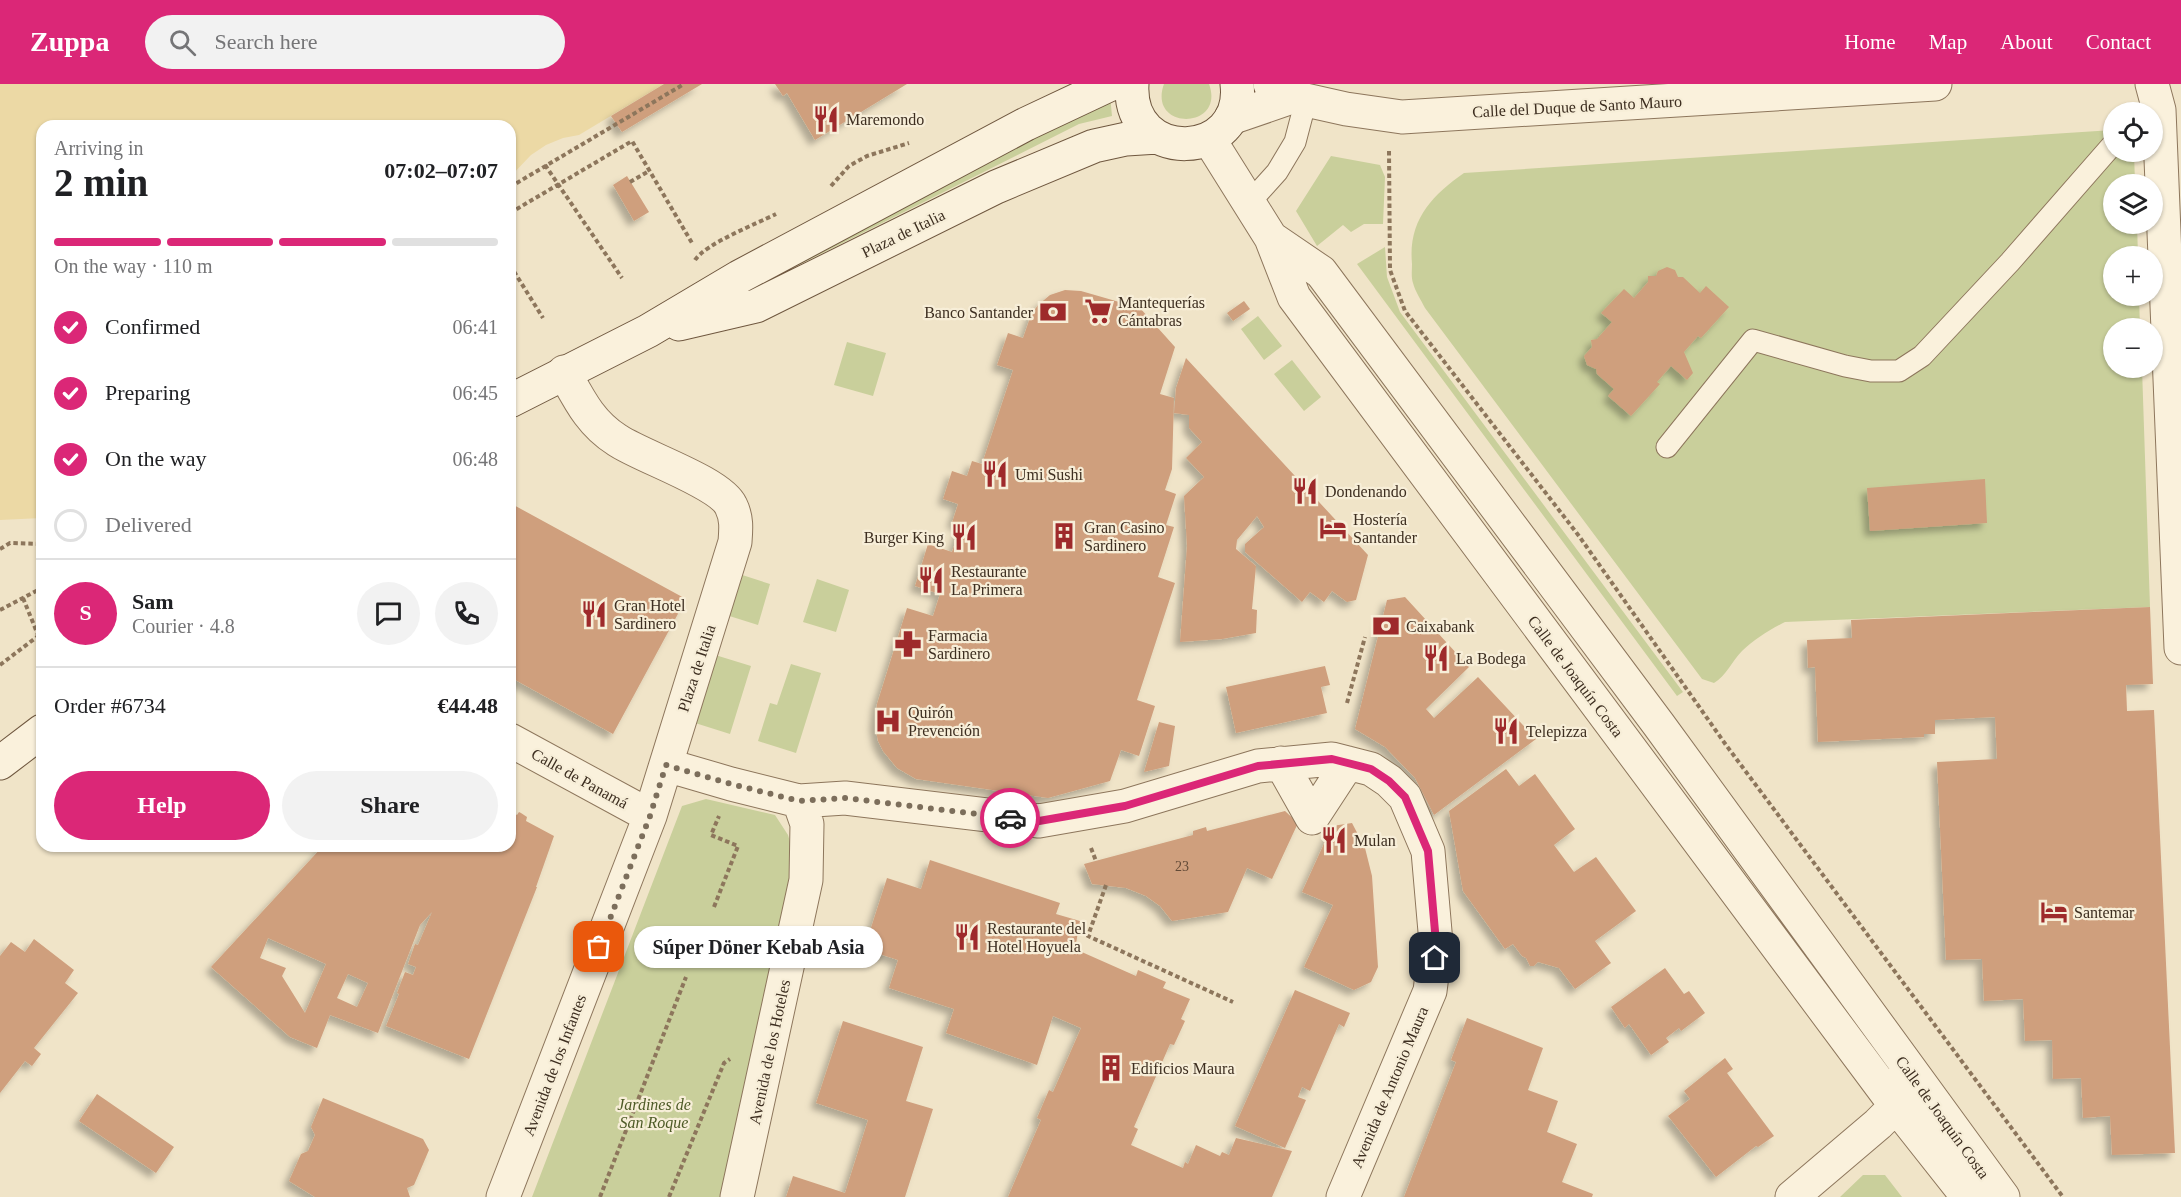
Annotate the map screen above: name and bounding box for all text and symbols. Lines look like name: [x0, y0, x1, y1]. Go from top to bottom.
search box: [145, 15, 565, 69]
text: Zuppa: [30, 26, 109, 57]
icon: search: [166, 26, 199, 59]
text: Search here: [214, 29, 318, 54]
text: Home: [1844, 30, 1896, 54]
text: Map: [1929, 30, 1967, 54]
text: About: [2000, 30, 2053, 54]
text: Contact: [2086, 30, 2151, 54]
street label: Calle del Duque de Santo Mauro: [1472, 93, 1682, 121]
map controls: [2103, 102, 2163, 378]
button: locate: [2103, 102, 2163, 162]
restaurant icon: Maremondo: [811, 104, 841, 134]
place label: Maremondo: [846, 111, 924, 128]
text: Arriving in: [54, 137, 143, 159]
text: 07:02–07:07: [384, 158, 498, 183]
text: 2 min: [54, 161, 148, 204]
button: layers: [2103, 174, 2163, 234]
street label: Plaza de Italia: [859, 206, 948, 261]
button: +: [2103, 246, 2163, 306]
text: On the way · 110 m: [54, 255, 213, 277]
place label: Mantequerías Cántabras: [1118, 294, 1205, 329]
supermarket icon: Mantequerías Cántabras: [1083, 296, 1113, 326]
bank icon: Banco Santander: [1038, 297, 1068, 327]
place label: Banco Santander: [924, 304, 1034, 321]
icon: check: [54, 311, 87, 344]
text: Confirmed: [105, 314, 200, 339]
text: 06:41: [452, 316, 498, 338]
button: −: [2103, 318, 2163, 378]
icon: check: [54, 377, 87, 410]
text: Preparing: [105, 380, 191, 405]
text: 06:45: [452, 382, 498, 404]
icon: check: [54, 443, 87, 476]
text: On the way: [105, 446, 206, 471]
text: 06:48: [452, 448, 498, 470]
restaurant icon: Umi Sushi: [980, 459, 1010, 489]
place label: Umi Sushi: [1015, 466, 1084, 483]
restaurant icon: Dondenando: [1290, 476, 1320, 506]
place label: Dondenando: [1325, 483, 1407, 500]
place label: Hostería Santander: [1353, 511, 1418, 546]
text: Delivered: [105, 512, 192, 537]
hotel icon: Hostería Santander: [1318, 513, 1348, 543]
place label: Gran Casino Sardinero: [1084, 519, 1164, 554]
building icon: Gran Casino Sardinero: [1049, 521, 1079, 551]
restaurant icon: Burger King: [949, 522, 979, 552]
place label: Burger King: [864, 529, 944, 547]
place label: Restaurante La Primera: [951, 563, 1027, 598]
restaurant icon: Restaurante La Primera: [916, 565, 946, 595]
button: chat: [357, 582, 420, 645]
button: phone: [435, 582, 498, 645]
text: Sam: [132, 589, 174, 614]
place label: Gran Hotel Sardinero: [614, 597, 686, 632]
restaurant icon: Gran Hotel Sardinero: [579, 599, 609, 629]
text: S: [79, 600, 92, 625]
bank icon: Caixabank: [1371, 611, 1401, 641]
street label: Calle de Joaquín Costa: [1524, 612, 1627, 741]
text: Courier · 4.8: [132, 615, 235, 637]
place label: Caixabank: [1406, 618, 1474, 635]
street label: Plaza de Italia: [674, 622, 719, 714]
place label: Farmacia Sardinero: [928, 627, 990, 662]
pharmacy icon: Farmacia Sardinero: [893, 629, 923, 659]
restaurant icon: La Bodega: [1421, 643, 1451, 673]
place label: La Bodega: [1456, 650, 1526, 668]
text: Order #6734: [54, 693, 166, 718]
text: €44.48: [438, 693, 498, 718]
place label: Quirón Prevención: [908, 704, 980, 739]
hospital icon: Quirón Prevención: [873, 706, 903, 736]
restaurant icon: Telepizza: [1491, 716, 1521, 746]
place label: Telepizza: [1526, 723, 1587, 741]
street label: Calle de Panamá: [529, 745, 631, 812]
button: Help: [54, 771, 270, 840]
button: Share: [282, 771, 498, 840]
courier: [980, 788, 1040, 848]
icon: car: [994, 802, 1027, 835]
restaurant icon: Mulan: [1319, 825, 1349, 855]
place label: Mulan: [1354, 832, 1396, 849]
house number: 23: [1175, 859, 1189, 874]
hotel icon: Santemar: [2039, 897, 2069, 927]
place label: Santemar: [2074, 904, 2135, 921]
place label: Restaurante del Hotel Hoyuela: [987, 920, 1087, 956]
pin: [573, 921, 624, 972]
restaurant icon: Restaurante del Hotel Hoyuela: [952, 922, 982, 952]
callout: Súper Döner Kebab Asia: [635, 926, 884, 968]
icon: bag: [582, 930, 615, 963]
pin: [1409, 932, 1460, 983]
text: Súper Döner Kebab Asia: [652, 936, 865, 958]
icon: home: [1418, 941, 1451, 974]
street label: Avenida de los Hoteles: [746, 978, 793, 1126]
street label: Avenida de los Infantes: [520, 992, 589, 1138]
street label: Avenida de Antonio Maura: [1348, 1004, 1431, 1170]
building icon: Edificios Maura: [1096, 1053, 1126, 1083]
street label: Calle de Joaquín Costa: [1892, 1053, 1993, 1182]
place label: Edificios Maura: [1131, 1060, 1235, 1077]
park label: Jardines de San Roque: [617, 1096, 691, 1132]

